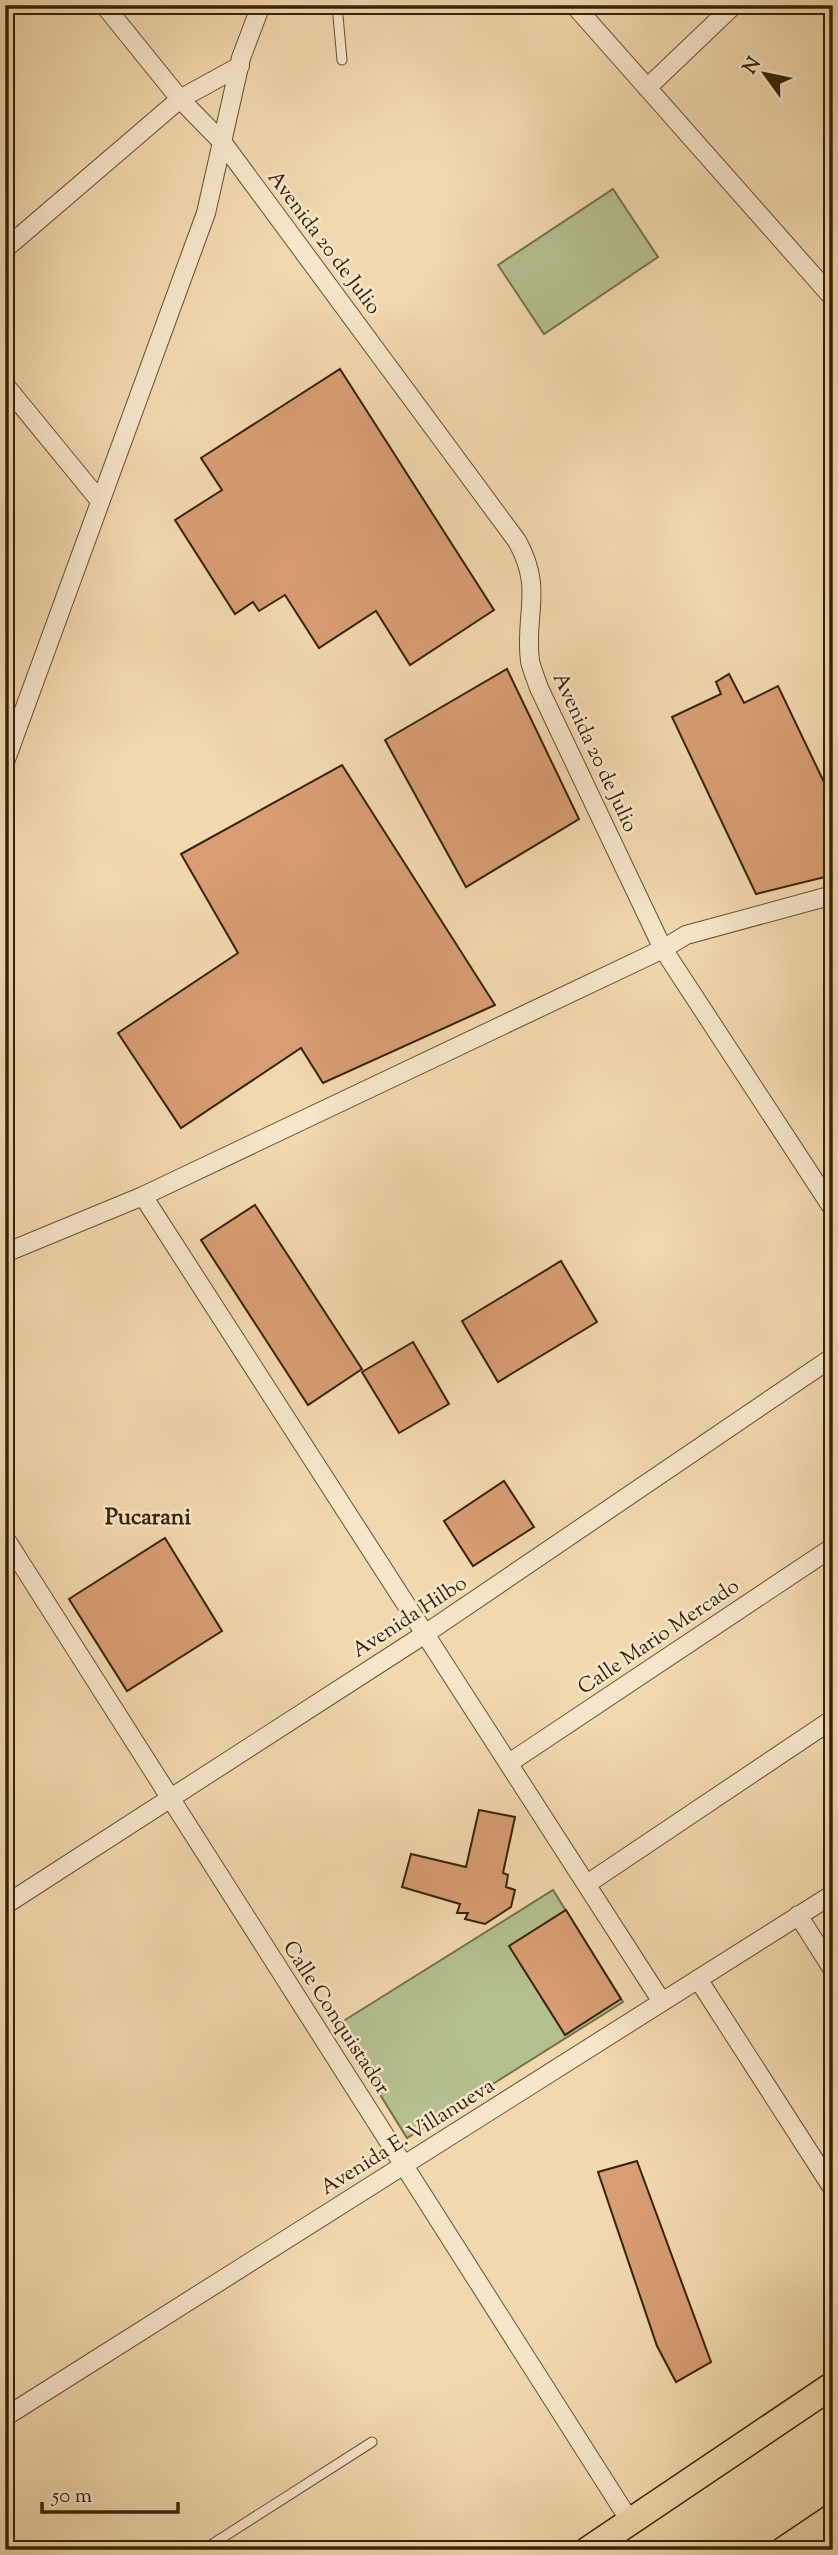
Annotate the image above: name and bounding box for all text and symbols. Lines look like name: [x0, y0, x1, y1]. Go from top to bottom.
north arrow: [730, 38, 800, 108]
text: N: [737, 52, 768, 80]
street label: Avenida 20 de Julio: [259, 165, 387, 321]
street label: Avenida 20 de Julio: [544, 668, 644, 838]
district label: Pucarani: [105, 1502, 191, 1535]
street label: Avenida Hilbo: [347, 1569, 474, 1666]
street label: Calle Mario Mercado: [572, 1572, 746, 1703]
street label: Calle Conquistador: [274, 1935, 396, 2101]
street label: Avenida E. Villanueva: [315, 2072, 501, 2203]
scale bar: [42, 2471, 178, 2515]
text: 50 m: [51, 2482, 92, 2512]

